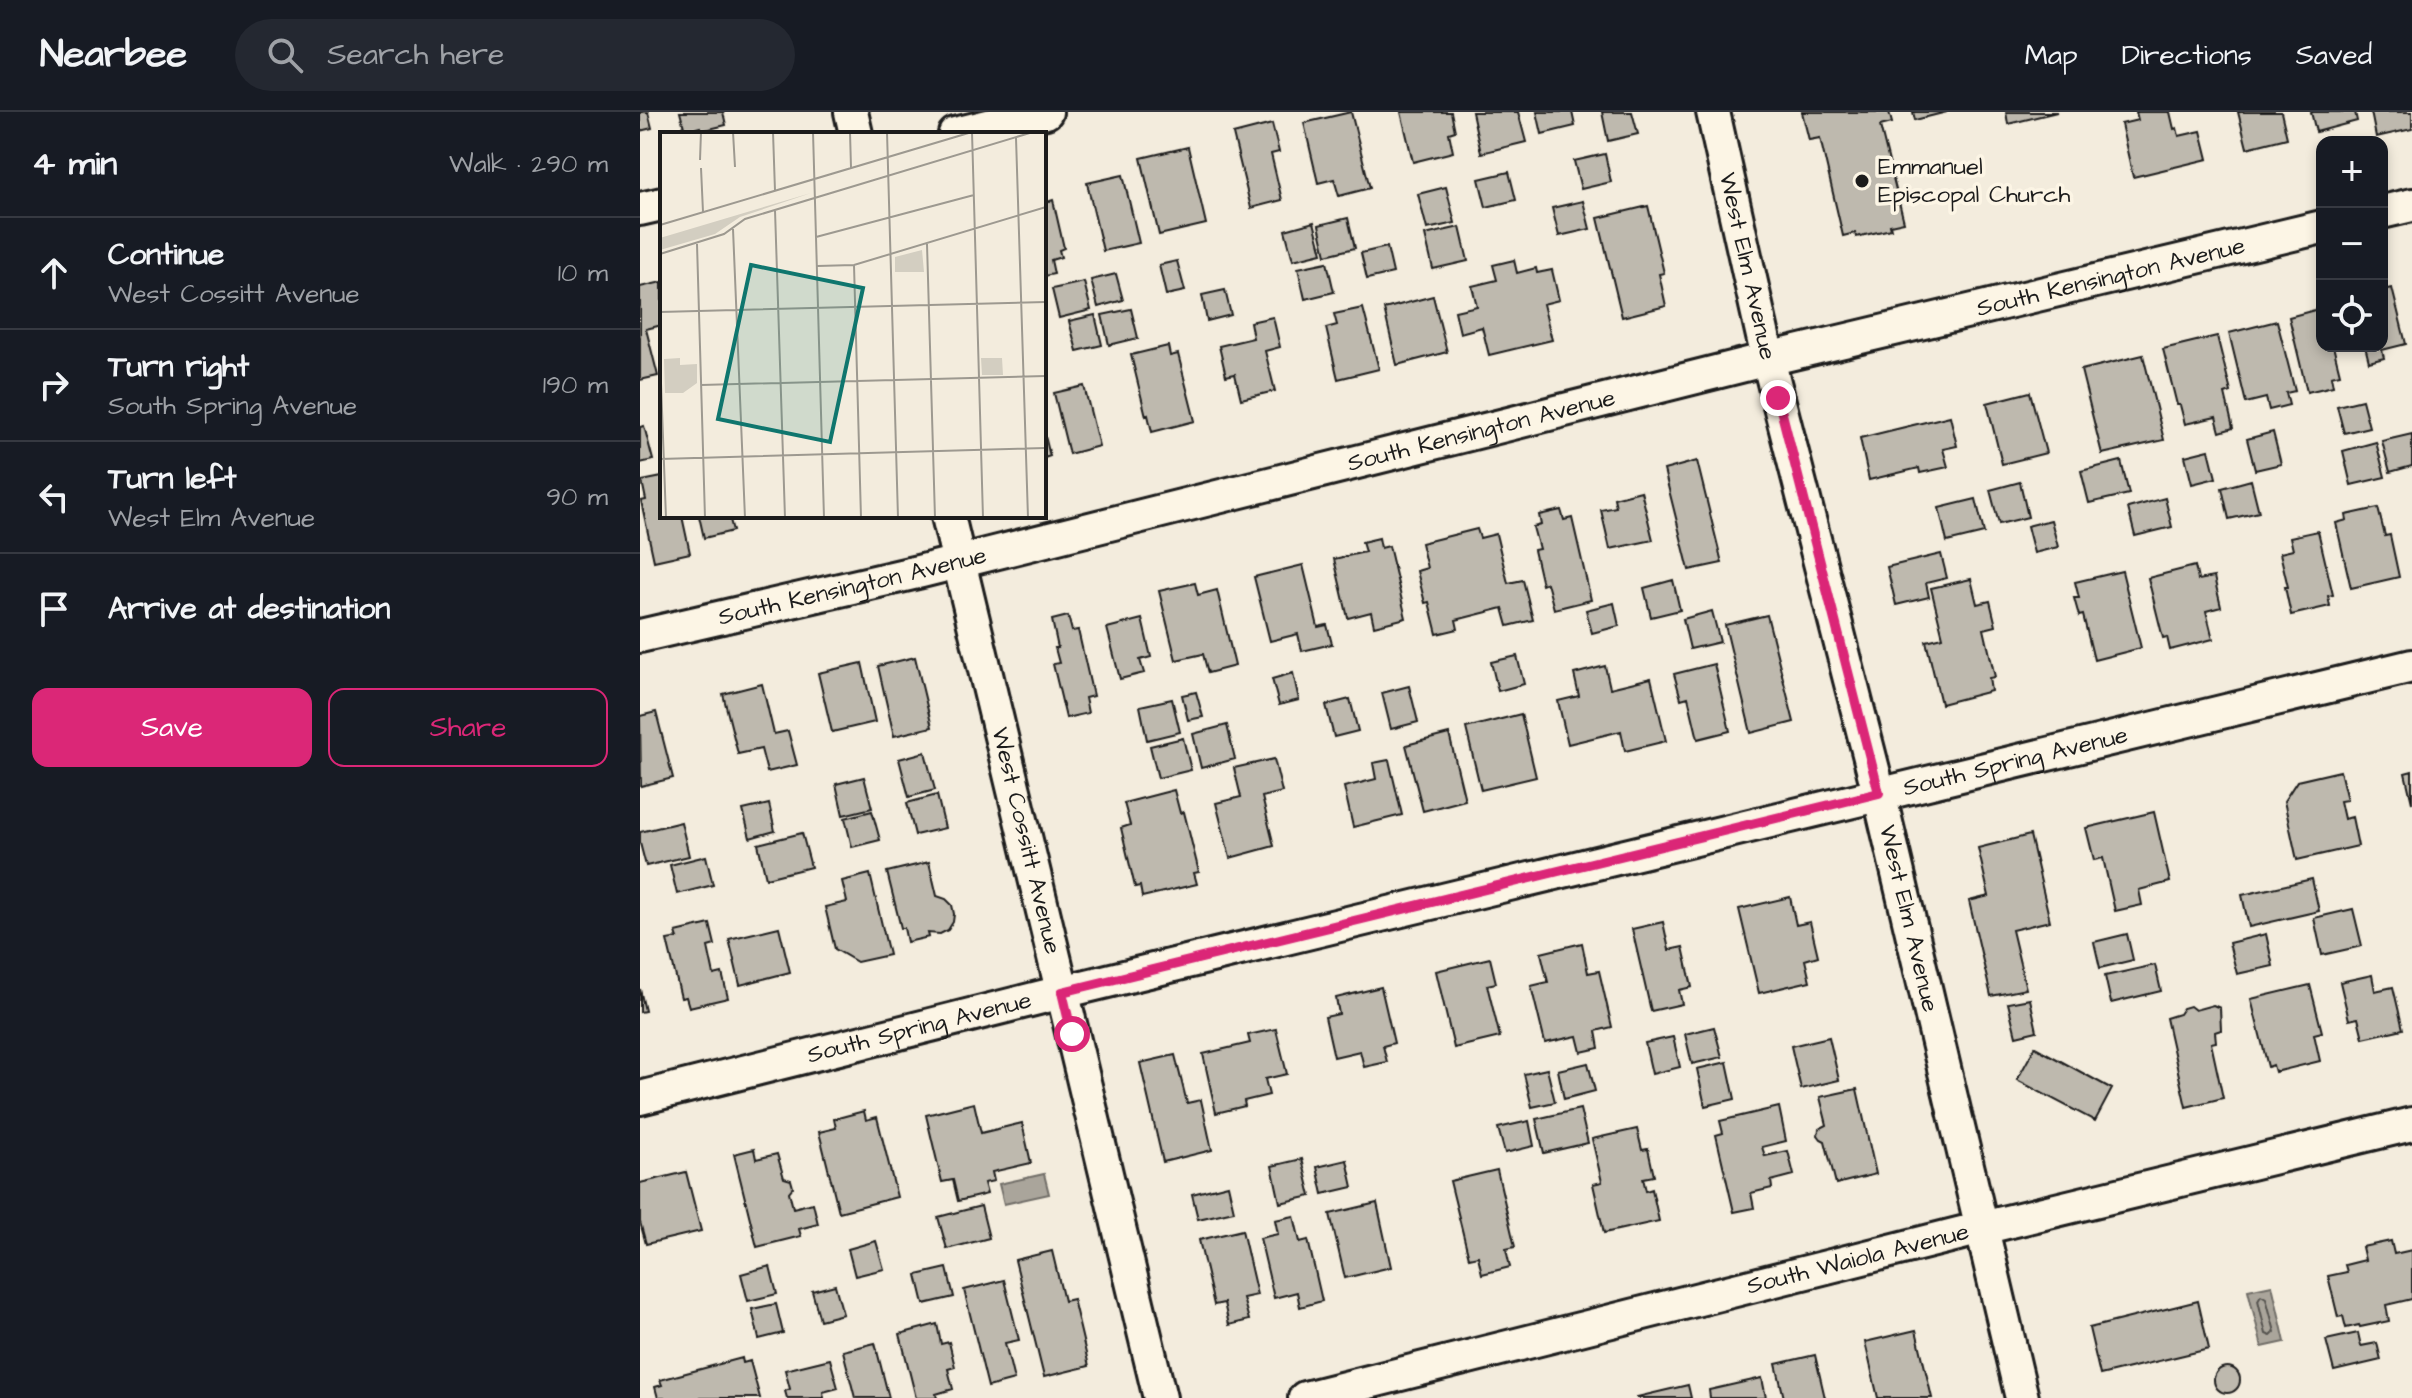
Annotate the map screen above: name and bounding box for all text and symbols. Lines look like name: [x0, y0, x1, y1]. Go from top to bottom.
search box: [235, 19, 795, 91]
text: Nearbee: [40, 29, 187, 81]
icon: search: [263, 33, 307, 77]
text: Search here: [327, 34, 504, 76]
text: Map: [2025, 36, 2078, 75]
text: Directions: [2122, 36, 2252, 75]
text: Saved: [2296, 36, 2372, 75]
inset map: [660, 132, 1046, 518]
map controls: [2316, 136, 2388, 352]
button: +: [2316, 136, 2388, 208]
text: 4 min: [32, 140, 117, 188]
text: Walk · 290 m: [449, 146, 608, 182]
place label: Emmanuel Episcopal Church: [1878, 150, 2070, 212]
street label: West Elm Avenue: [1710, 169, 1785, 363]
marker: Emmanuel Episcopal Church: [1853, 172, 1871, 190]
button: −: [2316, 208, 2388, 280]
street label: South Kensington Avenue: [1973, 229, 2248, 326]
text: Continue: [108, 234, 224, 276]
icon: ahead: [32, 251, 76, 295]
text: 10 m: [558, 255, 608, 291]
text: West Cossitt Avenue: [108, 276, 359, 312]
button: locate: [2316, 280, 2388, 352]
text: Turn right: [108, 346, 249, 388]
icon: right: [32, 363, 76, 407]
text: 190 m: [543, 367, 608, 403]
route end: [1760, 380, 1796, 416]
street label: South Kensington Avenue: [1344, 381, 1619, 481]
text: South Spring Avenue: [108, 388, 357, 424]
text: Turn left: [108, 458, 236, 500]
icon: left: [32, 475, 76, 519]
text: 90 m: [546, 479, 608, 515]
text: West Elm Avenue: [108, 500, 315, 536]
street label: South Kensington Avenue: [715, 538, 990, 634]
icon: arrive: [32, 587, 76, 631]
text: Arrive at destination: [108, 588, 390, 630]
button: Save: [32, 688, 312, 767]
button: Share: [328, 688, 608, 767]
street label: South Spring Avenue: [1900, 718, 2131, 805]
street label: West Cossitt Avenue: [982, 724, 1070, 958]
street label: West Elm Avenue: [1870, 822, 1947, 1015]
street label: South Spring Avenue: [804, 983, 1035, 1072]
route start: [1054, 1016, 1090, 1052]
street label: South Waiola Avenue: [1743, 1215, 1972, 1303]

